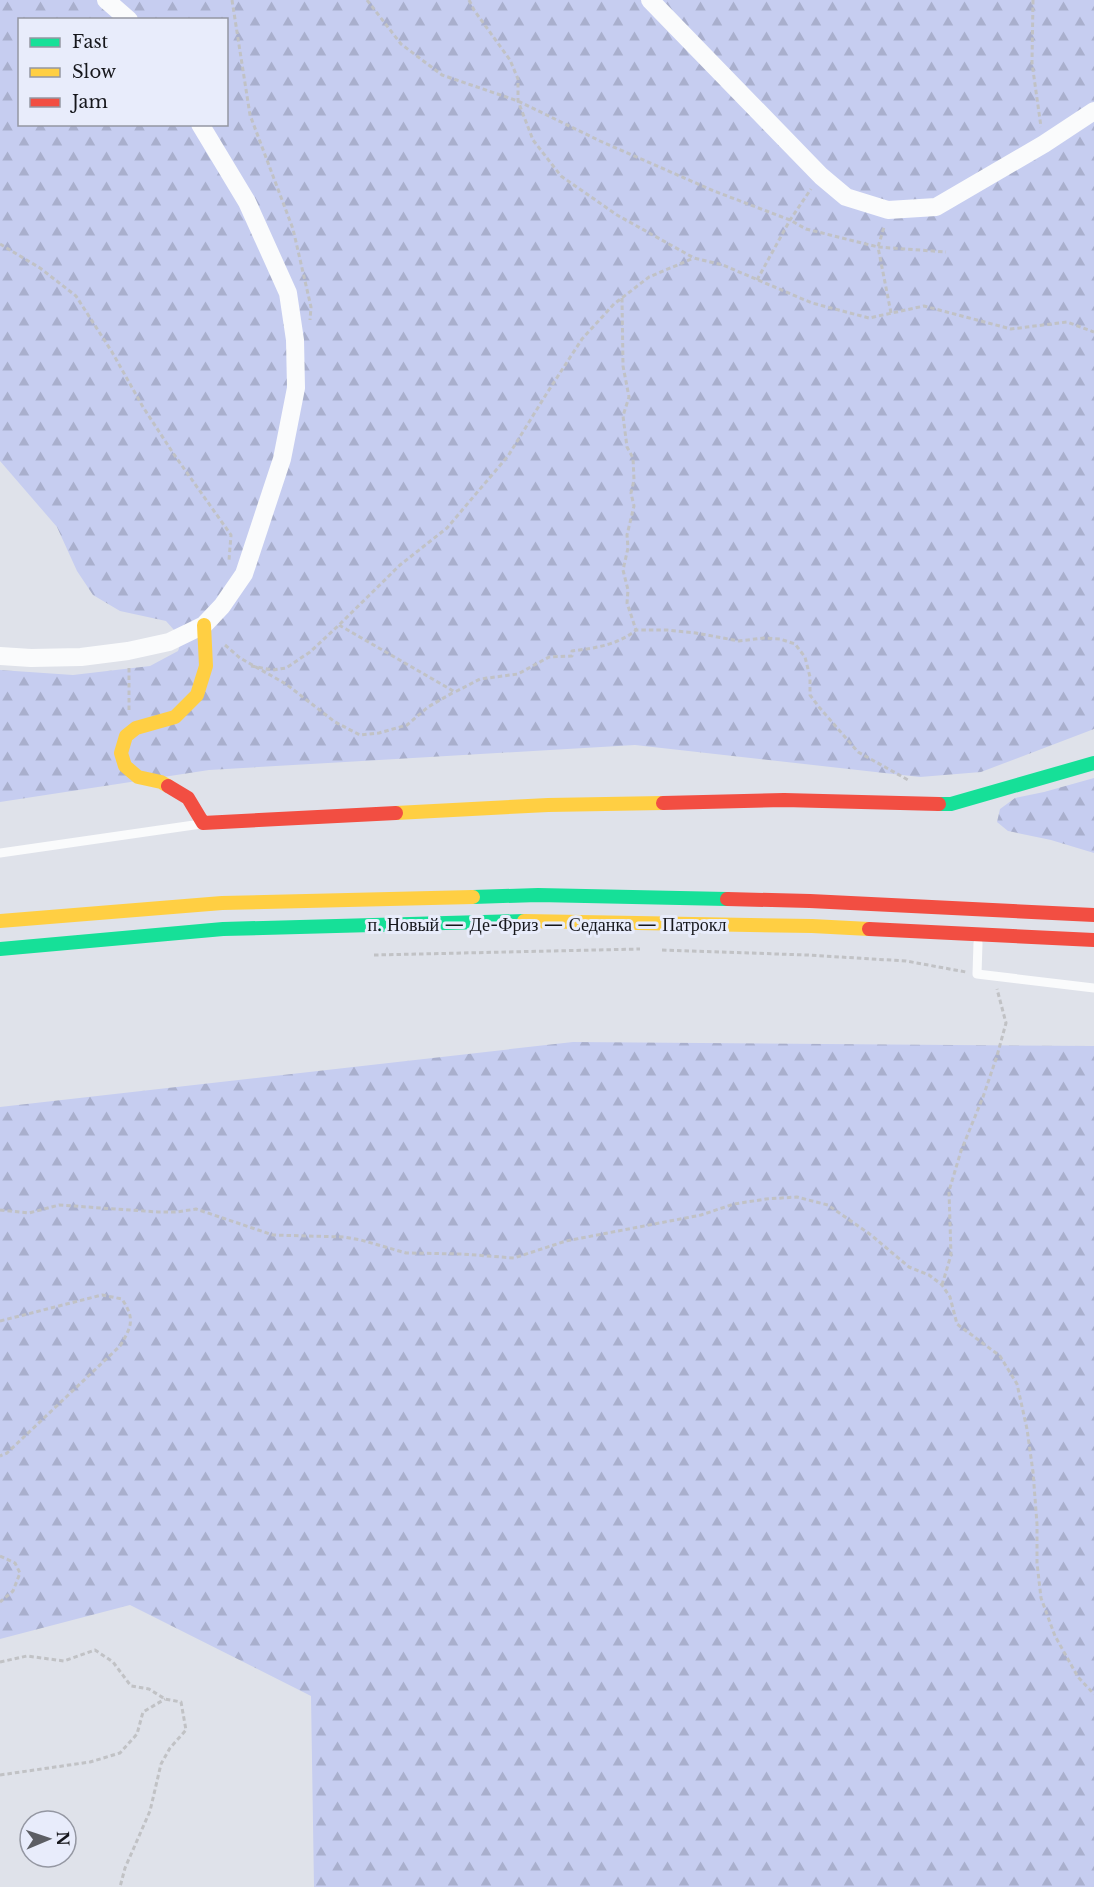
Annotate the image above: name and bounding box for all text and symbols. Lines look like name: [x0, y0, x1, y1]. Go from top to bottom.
legend: [18, 18, 228, 126]
text: Fast: [72, 31, 109, 53]
text: Slow: [72, 61, 117, 83]
text: Jam: [70, 91, 108, 113]
street label: п. Новый — Де-Фриз — Седанка — Патрокл: [367, 914, 727, 936]
north arrow: [18, 1809, 78, 1869]
text: N: [53, 1831, 73, 1846]

